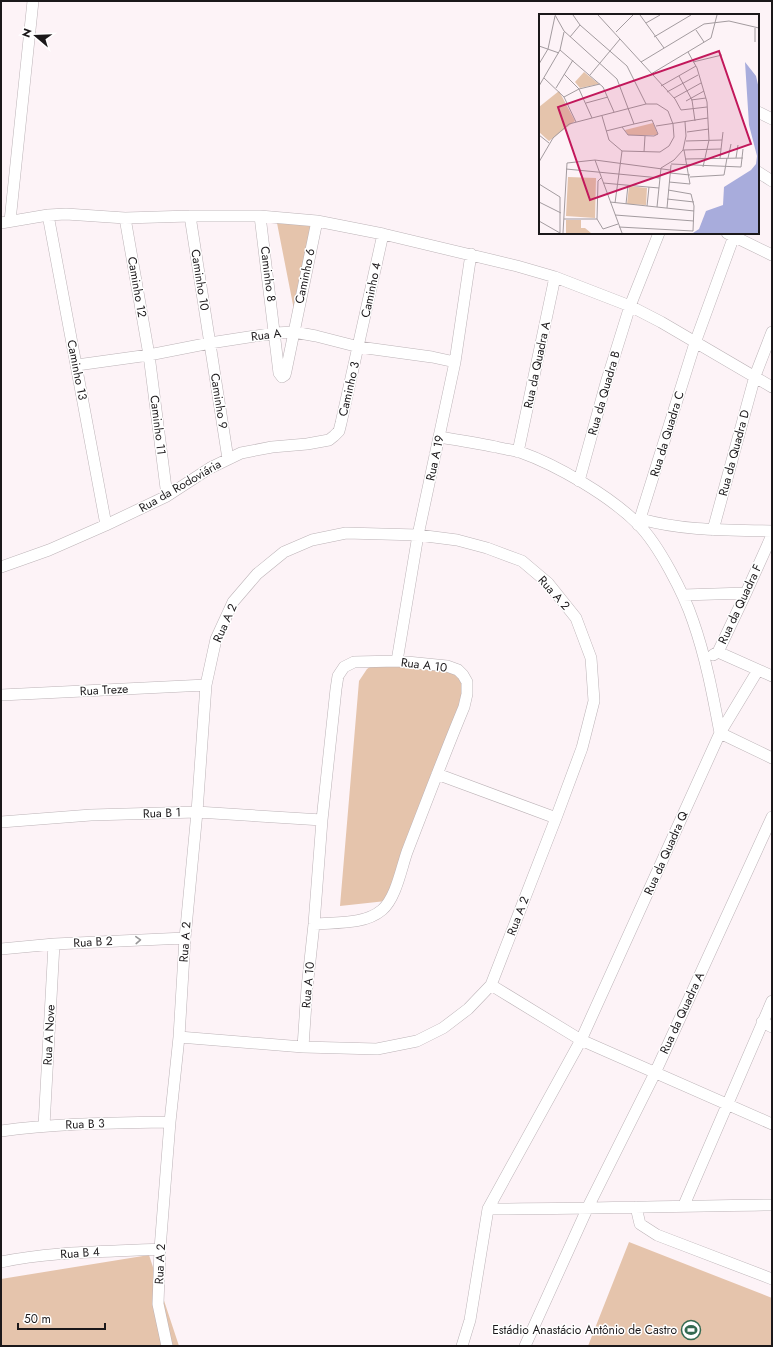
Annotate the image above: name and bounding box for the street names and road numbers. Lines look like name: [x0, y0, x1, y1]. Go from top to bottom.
street label: Caminho 8: [256, 245, 280, 303]
street label: Caminho 6: [290, 247, 320, 305]
street label: Caminho 10: [186, 248, 214, 312]
street label: Caminho 12: [123, 255, 151, 319]
street label: Caminho 4: [356, 261, 386, 319]
street label: Rua da Quadra A: [519, 320, 555, 410]
street label: Rua A: [250, 324, 282, 346]
street label: Caminho 13: [62, 338, 92, 402]
street label: Rua da Quadra B: [583, 348, 625, 437]
street label: Caminho 3: [334, 359, 364, 418]
street label: Caminho 9: [206, 372, 232, 430]
street label: Rua da Quadra C: [645, 389, 689, 479]
street label: Caminho 11: [145, 394, 171, 456]
street label: Rua da Quadra D: [714, 408, 754, 498]
street label: Rua A 19: [421, 433, 449, 482]
street label: Rua da Rodoviária: [136, 455, 225, 517]
street label: Rua da Quadra F: [714, 561, 766, 647]
street label: Rua A 2: [534, 572, 574, 614]
street label: Rua A 2: [208, 601, 242, 645]
street label: Rua A 10: [400, 653, 448, 677]
street label: Rua Treze: [79, 680, 129, 700]
street label: Rua B 1: [143, 803, 181, 823]
street label: Rua da Quadra Q: [639, 808, 693, 898]
street label: Rua A 2: [502, 894, 534, 938]
street label: Rua A 2: [175, 921, 195, 963]
street label: Rua B 2: [73, 932, 113, 952]
street label: Rua A 10: [297, 961, 319, 1009]
street label: Rua da Quadra A: [655, 969, 709, 1057]
street label: Rua A Nove: [38, 1004, 60, 1066]
street label: Rua B 3: [65, 1114, 105, 1134]
street label: Rua B 4: [60, 1243, 100, 1263]
street label: Rua A 2: [150, 1243, 170, 1285]

